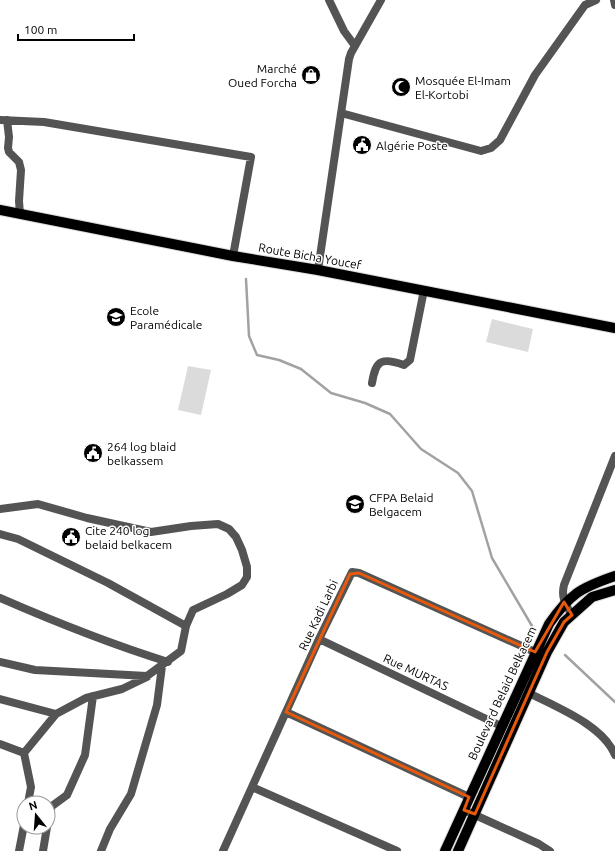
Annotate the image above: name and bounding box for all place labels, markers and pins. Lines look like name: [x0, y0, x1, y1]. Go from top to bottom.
place label: Marché Oued Forcha: [228, 62, 297, 89]
shop icon: Marché Oued Forcha: [300, 64, 322, 86]
place label: Mosquée El-Imam El-Kortobi: [415, 74, 511, 101]
mosque icon: Mosquée El-Imam El-Kortobi: [390, 76, 412, 98]
public building icon: Algérie Poste: [351, 134, 373, 156]
place label: Algérie Poste: [376, 139, 448, 152]
place label: Ecole Paramédicale: [130, 304, 202, 331]
school or university icon: Ecole Paramédicale: [105, 306, 127, 328]
place label: 264 log blaid belkassem: [107, 440, 176, 467]
public building icon: 264 log blaid belkassem: [82, 442, 104, 464]
place label: CFPA Belaid Belgacem: [369, 491, 433, 518]
school or university icon: CFPA Belaid Belgacem: [344, 493, 366, 515]
place label: Cite 240 log belaid belkacem: [85, 524, 172, 551]
public building icon: Cite 240 log belaid belkacem: [60, 526, 82, 548]

